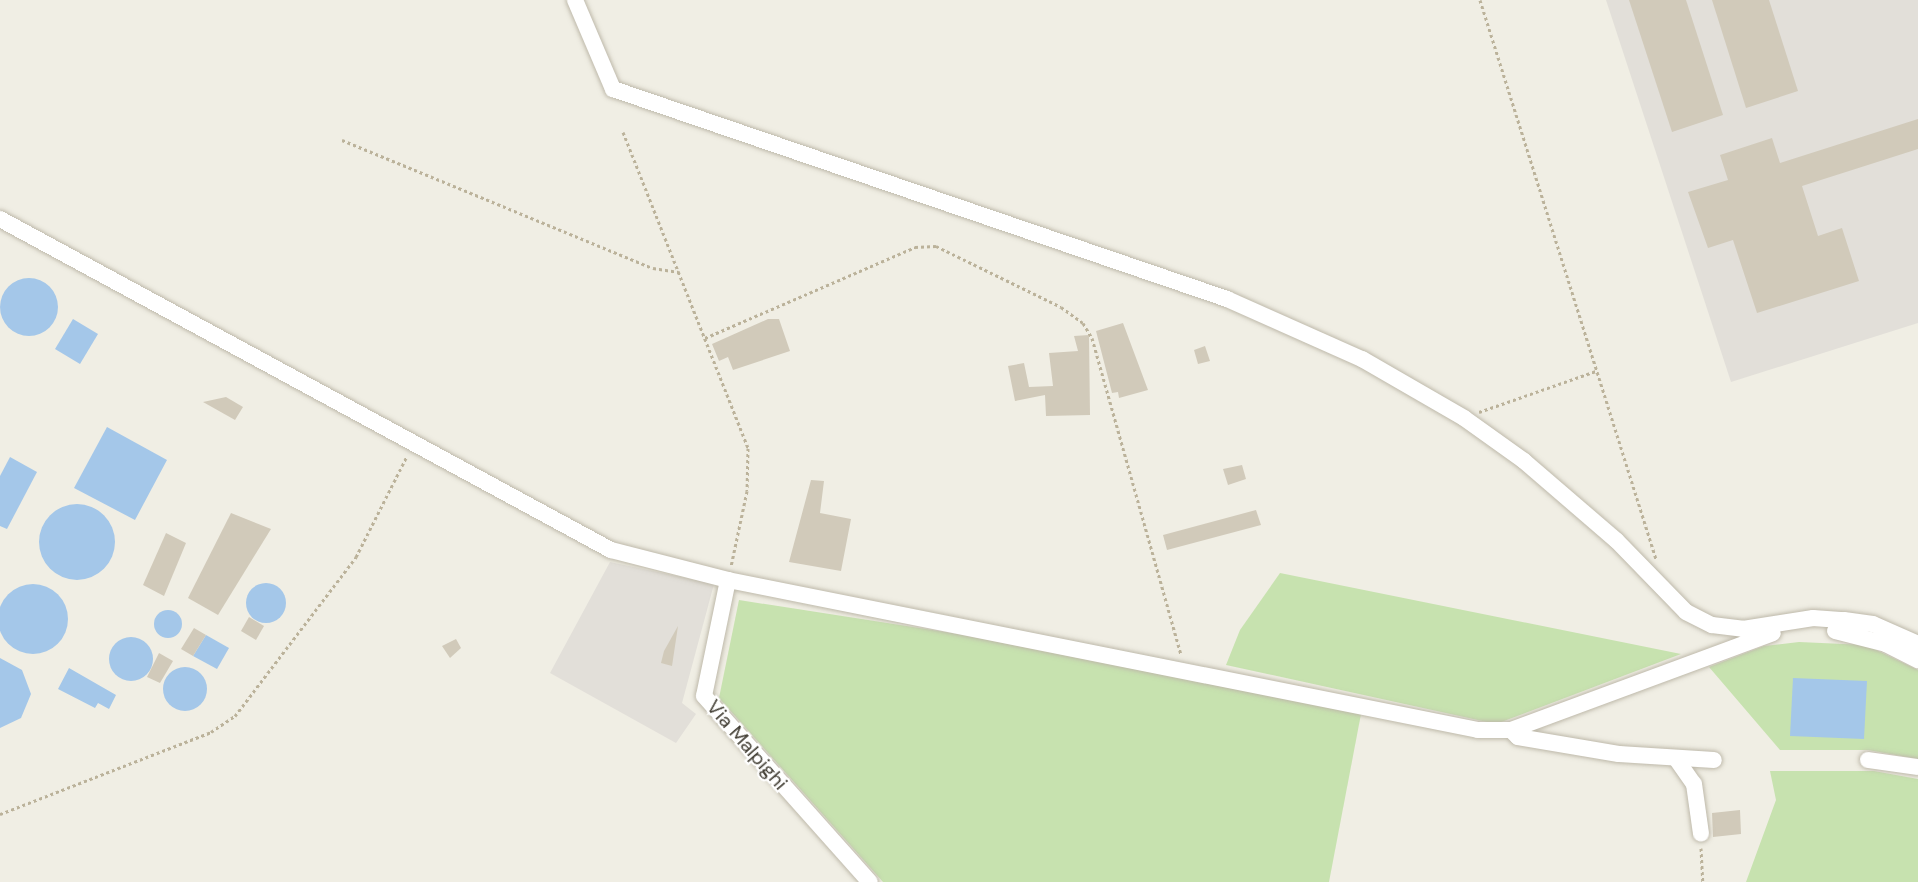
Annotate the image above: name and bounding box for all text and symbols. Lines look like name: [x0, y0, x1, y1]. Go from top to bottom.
street label: Via Malpighi: [701, 695, 793, 795]

